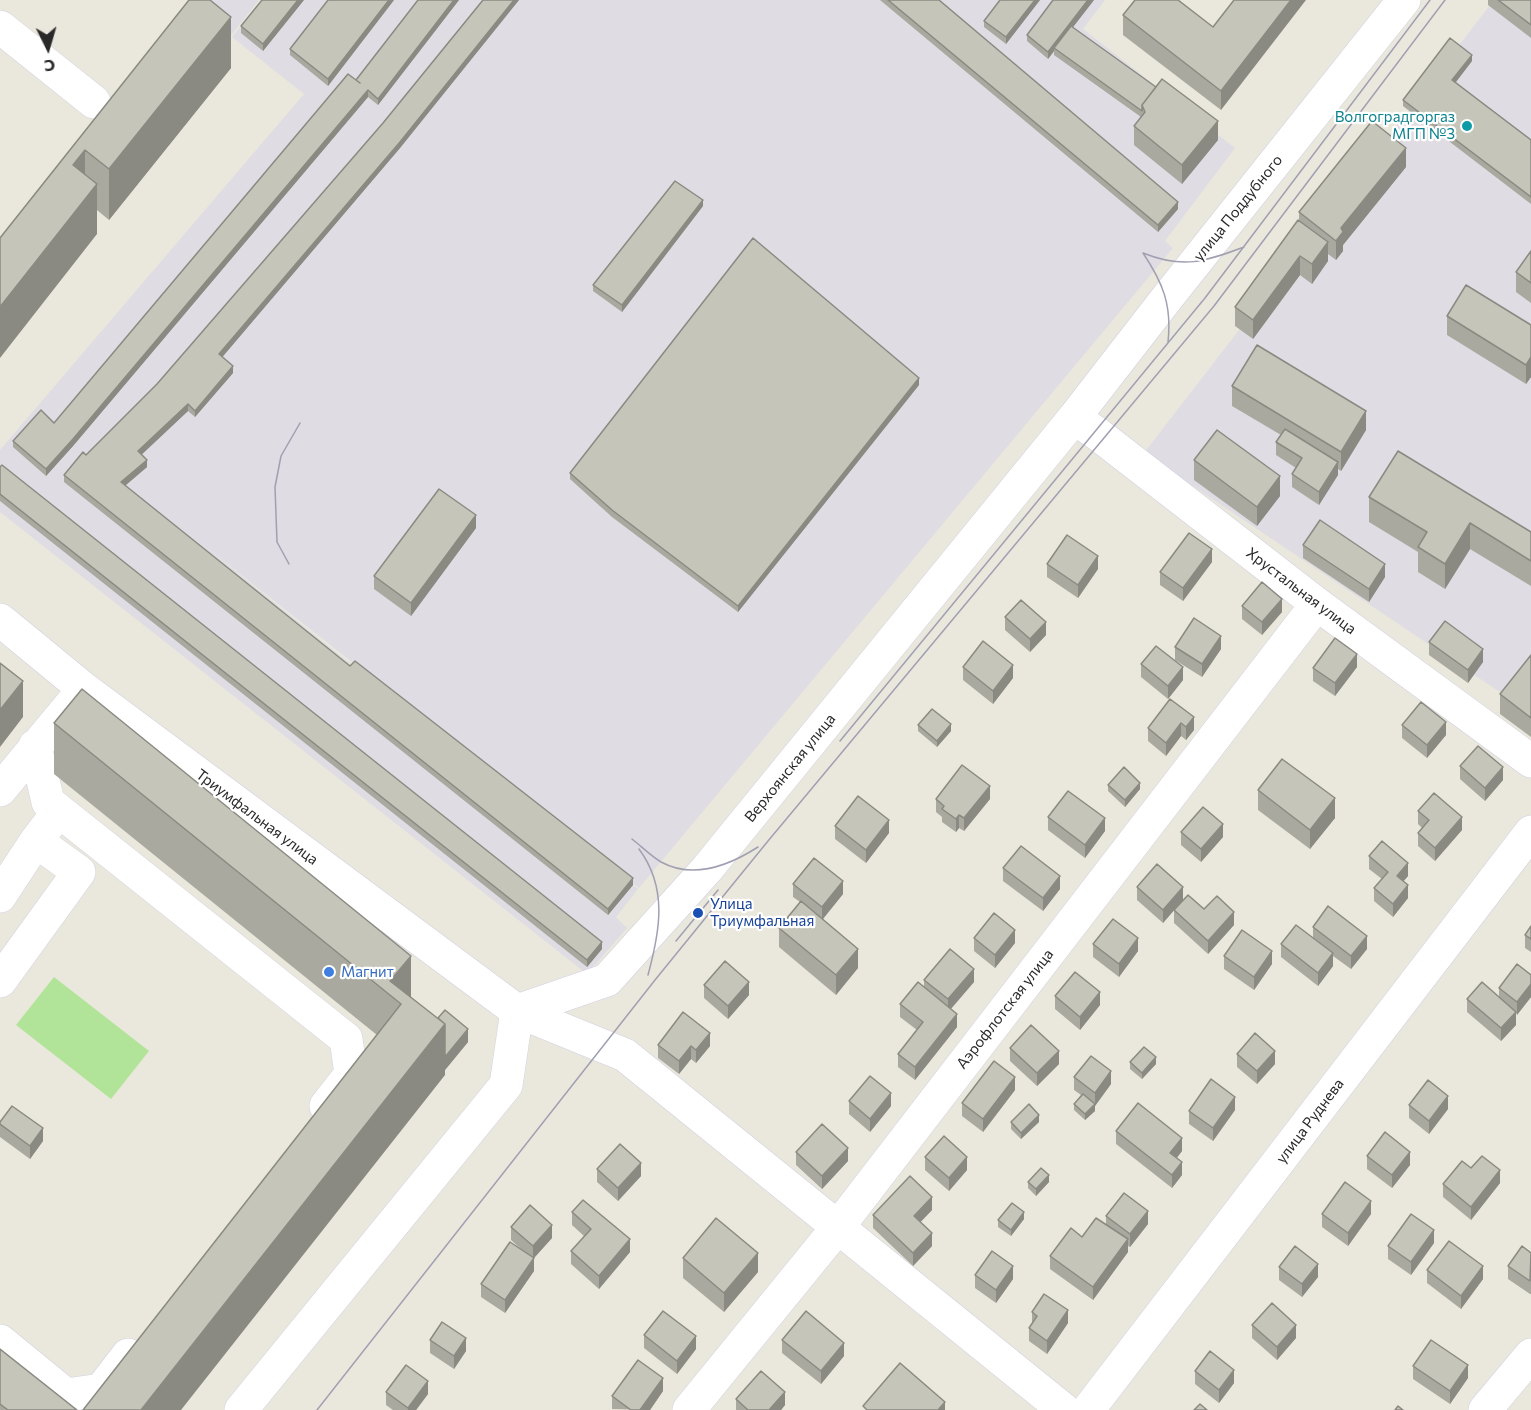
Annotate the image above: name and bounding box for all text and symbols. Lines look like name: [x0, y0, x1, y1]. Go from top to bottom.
north arrow: [18, 18, 78, 78]
text: С: [43, 56, 56, 76]
place label: Волгоградгоргаз МГП №3: [1335, 108, 1455, 143]
marker: Волгоградгоргаз МГП №3: [1460, 119, 1474, 133]
street label: улица Поддубного: [1190, 151, 1286, 265]
street label: Хрустальная улица: [1242, 544, 1360, 638]
street label: Верхоянская улица: [741, 710, 839, 826]
street label: Триумфальная улица: [192, 765, 322, 869]
place label: Улица Триумфальная: [710, 895, 814, 930]
marker: Улица Триумфальная: [691, 906, 705, 920]
street label: Аэрофлотская улица: [953, 946, 1057, 1072]
place label: Магнит: [341, 963, 394, 981]
marker: Магнит: [322, 965, 336, 979]
street label: улица Руднева: [1272, 1075, 1348, 1167]

